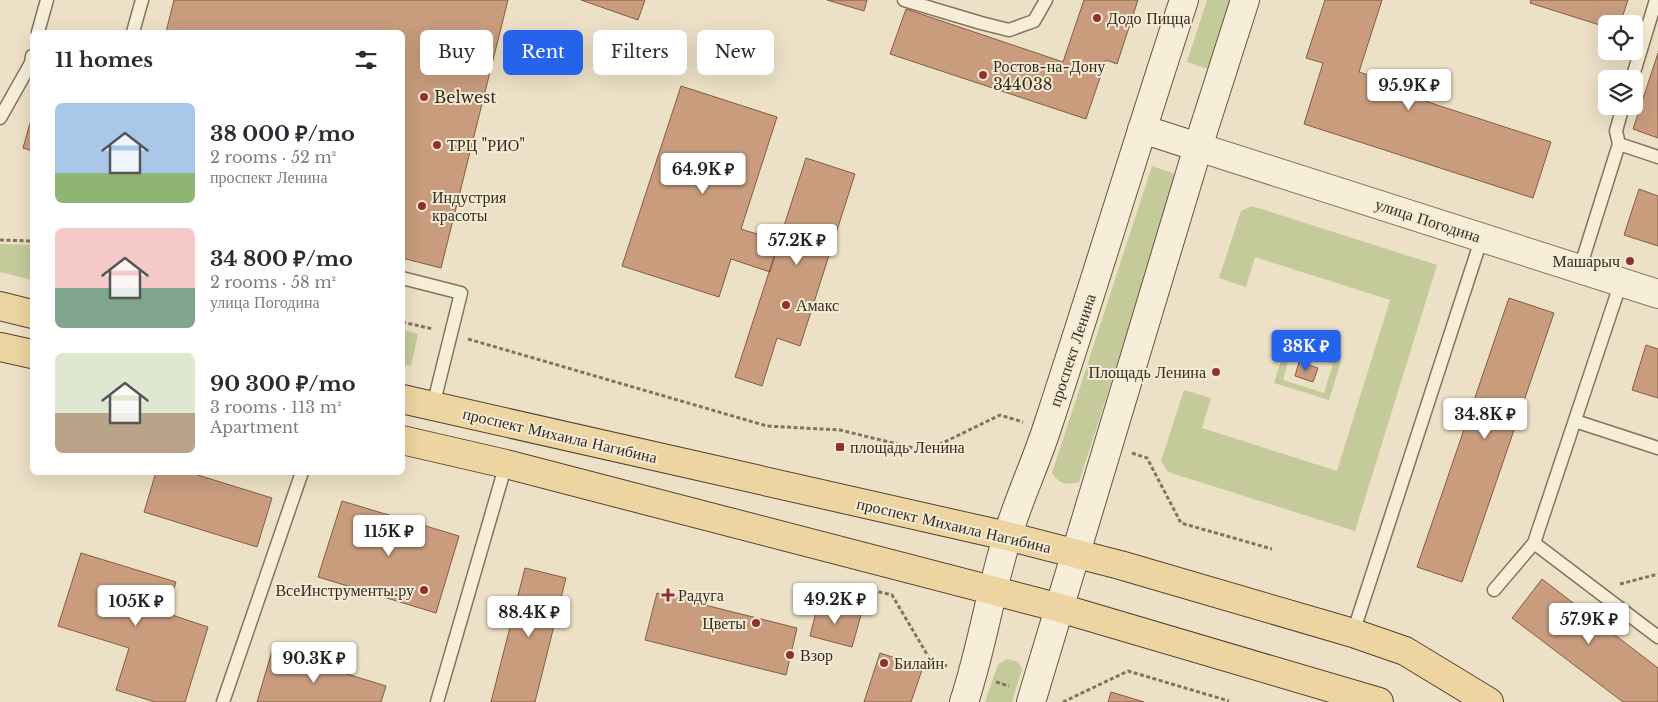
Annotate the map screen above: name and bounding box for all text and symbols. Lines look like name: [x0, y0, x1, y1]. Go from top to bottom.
place label: Додо Пицца: [1107, 8, 1191, 28]
marker: Додо Пицца: [1091, 12, 1103, 24]
map controls: [1598, 15, 1643, 115]
button: locate: [1598, 15, 1643, 60]
chip: Buy: [420, 30, 493, 75]
chip: Rent: [503, 30, 583, 75]
chip: Filters: [593, 30, 687, 75]
chip: New: [697, 30, 774, 75]
icon: filters: [352, 46, 380, 74]
text: 11 homes: [55, 47, 153, 73]
place label: Ростов-на-Дону 344038: [993, 56, 1105, 94]
pin: 95.9K ₽: [1363, 68, 1455, 111]
marker: Ростов-на-Дону 344038: [977, 69, 989, 81]
button: layers: [1598, 70, 1643, 115]
text: 95.9K ₽: [1378, 75, 1440, 95]
place label: Belwest: [434, 87, 496, 107]
marker: Belwest: [418, 91, 430, 103]
text: 38 000 ₽/mo: [210, 121, 355, 147]
icon: home: [95, 123, 155, 183]
place label: ТРЦ "РИО": [447, 135, 525, 155]
marker: ТРЦ "РИО": [431, 139, 443, 151]
text: 2 rooms · 52 m²: [210, 147, 336, 167]
pin: 64.9K ₽: [657, 152, 749, 195]
text: 64.9K ₽: [672, 159, 734, 179]
text: проспект Ленина: [210, 167, 328, 187]
place label: Индустрия красоты: [432, 187, 507, 225]
street label: улица Погодина: [1373, 194, 1483, 246]
marker: Индустрия красоты: [416, 200, 428, 212]
pin: 57.2K ₽: [751, 224, 843, 266]
text: 57.2K ₽: [768, 230, 826, 250]
text: 34 800 ₽/mo: [210, 246, 353, 272]
icon: home: [95, 248, 155, 308]
place label: Машарыч: [1552, 251, 1620, 271]
marker: Машарыч: [1624, 255, 1636, 267]
text: 2 rooms · 58 m²: [210, 272, 336, 292]
street label: проспект Ленина: [1044, 291, 1100, 409]
text: улица Погодина: [210, 292, 320, 312]
place label: Амакс: [796, 295, 839, 315]
marker: Амакс: [780, 299, 792, 311]
pin: 38K ₽: [1271, 330, 1341, 372]
text: 38K ₽: [1283, 336, 1329, 356]
place label: Площадь Ленина: [1088, 362, 1206, 382]
marker: Площадь Ленина: [1210, 366, 1222, 378]
text: 90 300 ₽/mo: [210, 371, 356, 397]
icon: home: [95, 373, 155, 433]
text: 3 rooms · 113 m²: [210, 397, 341, 417]
pin: 34.8K ₽: [1439, 398, 1531, 440]
street label: проспект Михаила Нагибина: [461, 403, 659, 467]
text: 34.8K ₽: [1454, 404, 1516, 424]
text: Apartment: [210, 417, 299, 437]
place label: площадь Ленина: [850, 437, 965, 457]
marker: площадь Ленина: [834, 441, 846, 453]
street label: проспект Михаила Нагибина: [855, 493, 1053, 557]
pin: 115K ₽: [348, 514, 430, 557]
text: 115K ₽: [364, 521, 414, 541]
place label: ВсеИнструменты.ру: [275, 580, 414, 600]
pin: 49.2K ₽: [789, 582, 881, 625]
pin: 105K ₽: [95, 584, 177, 627]
marker: ВсеИнструменты.ру: [418, 584, 430, 596]
place label: Радуга: [678, 585, 724, 605]
marker: Радуга: [662, 589, 674, 601]
text: 49.2K ₽: [804, 589, 866, 609]
text: 105K ₽: [109, 591, 163, 611]
pin: 88.4K ₽: [483, 596, 575, 638]
text: 88.4K ₽: [498, 602, 560, 622]
pin: 57.9K ₽: [1543, 602, 1635, 645]
text: 57.9K ₽: [1560, 609, 1618, 629]
place label: Цветы: [702, 613, 746, 633]
marker: Цветы: [750, 617, 762, 629]
pin: 90.3K ₽: [268, 642, 360, 684]
place label: Взор: [800, 645, 833, 665]
text: 90.3K ₽: [282, 648, 346, 668]
marker: Взор: [784, 649, 796, 661]
place label: Билайн: [894, 653, 944, 673]
marker: Билайн: [878, 657, 890, 669]

